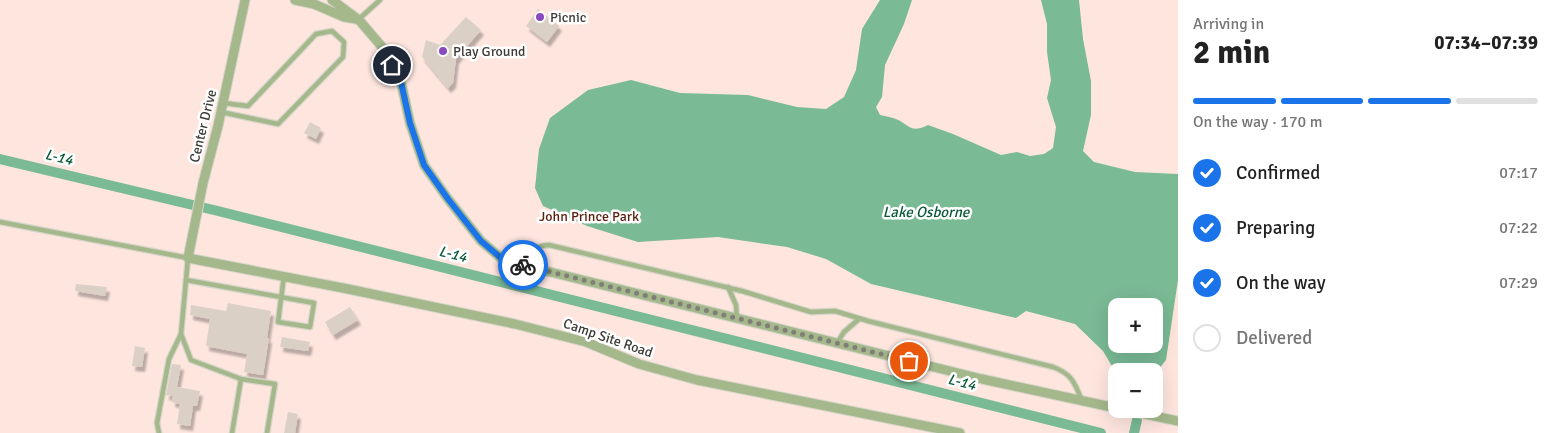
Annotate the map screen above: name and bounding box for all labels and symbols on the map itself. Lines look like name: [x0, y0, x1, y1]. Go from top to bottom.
place label: Picnic: [550, 9, 587, 26]
marker: Picnic: [534, 11, 546, 23]
place label: Play Ground: [453, 43, 526, 60]
pin: [371, 44, 413, 86]
marker: Play Ground: [437, 45, 449, 57]
street label: Center Drive: [186, 88, 220, 164]
water label: L-14: [43, 145, 76, 169]
water label: Lake Osborne: [883, 203, 971, 221]
park label: John Prince Park: [539, 208, 639, 225]
courier: [498, 240, 548, 290]
water label: L-14: [437, 242, 470, 266]
street label: Camp Site Road: [561, 315, 655, 361]
pin: [888, 340, 930, 382]
water label: L-14: [946, 370, 979, 394]

